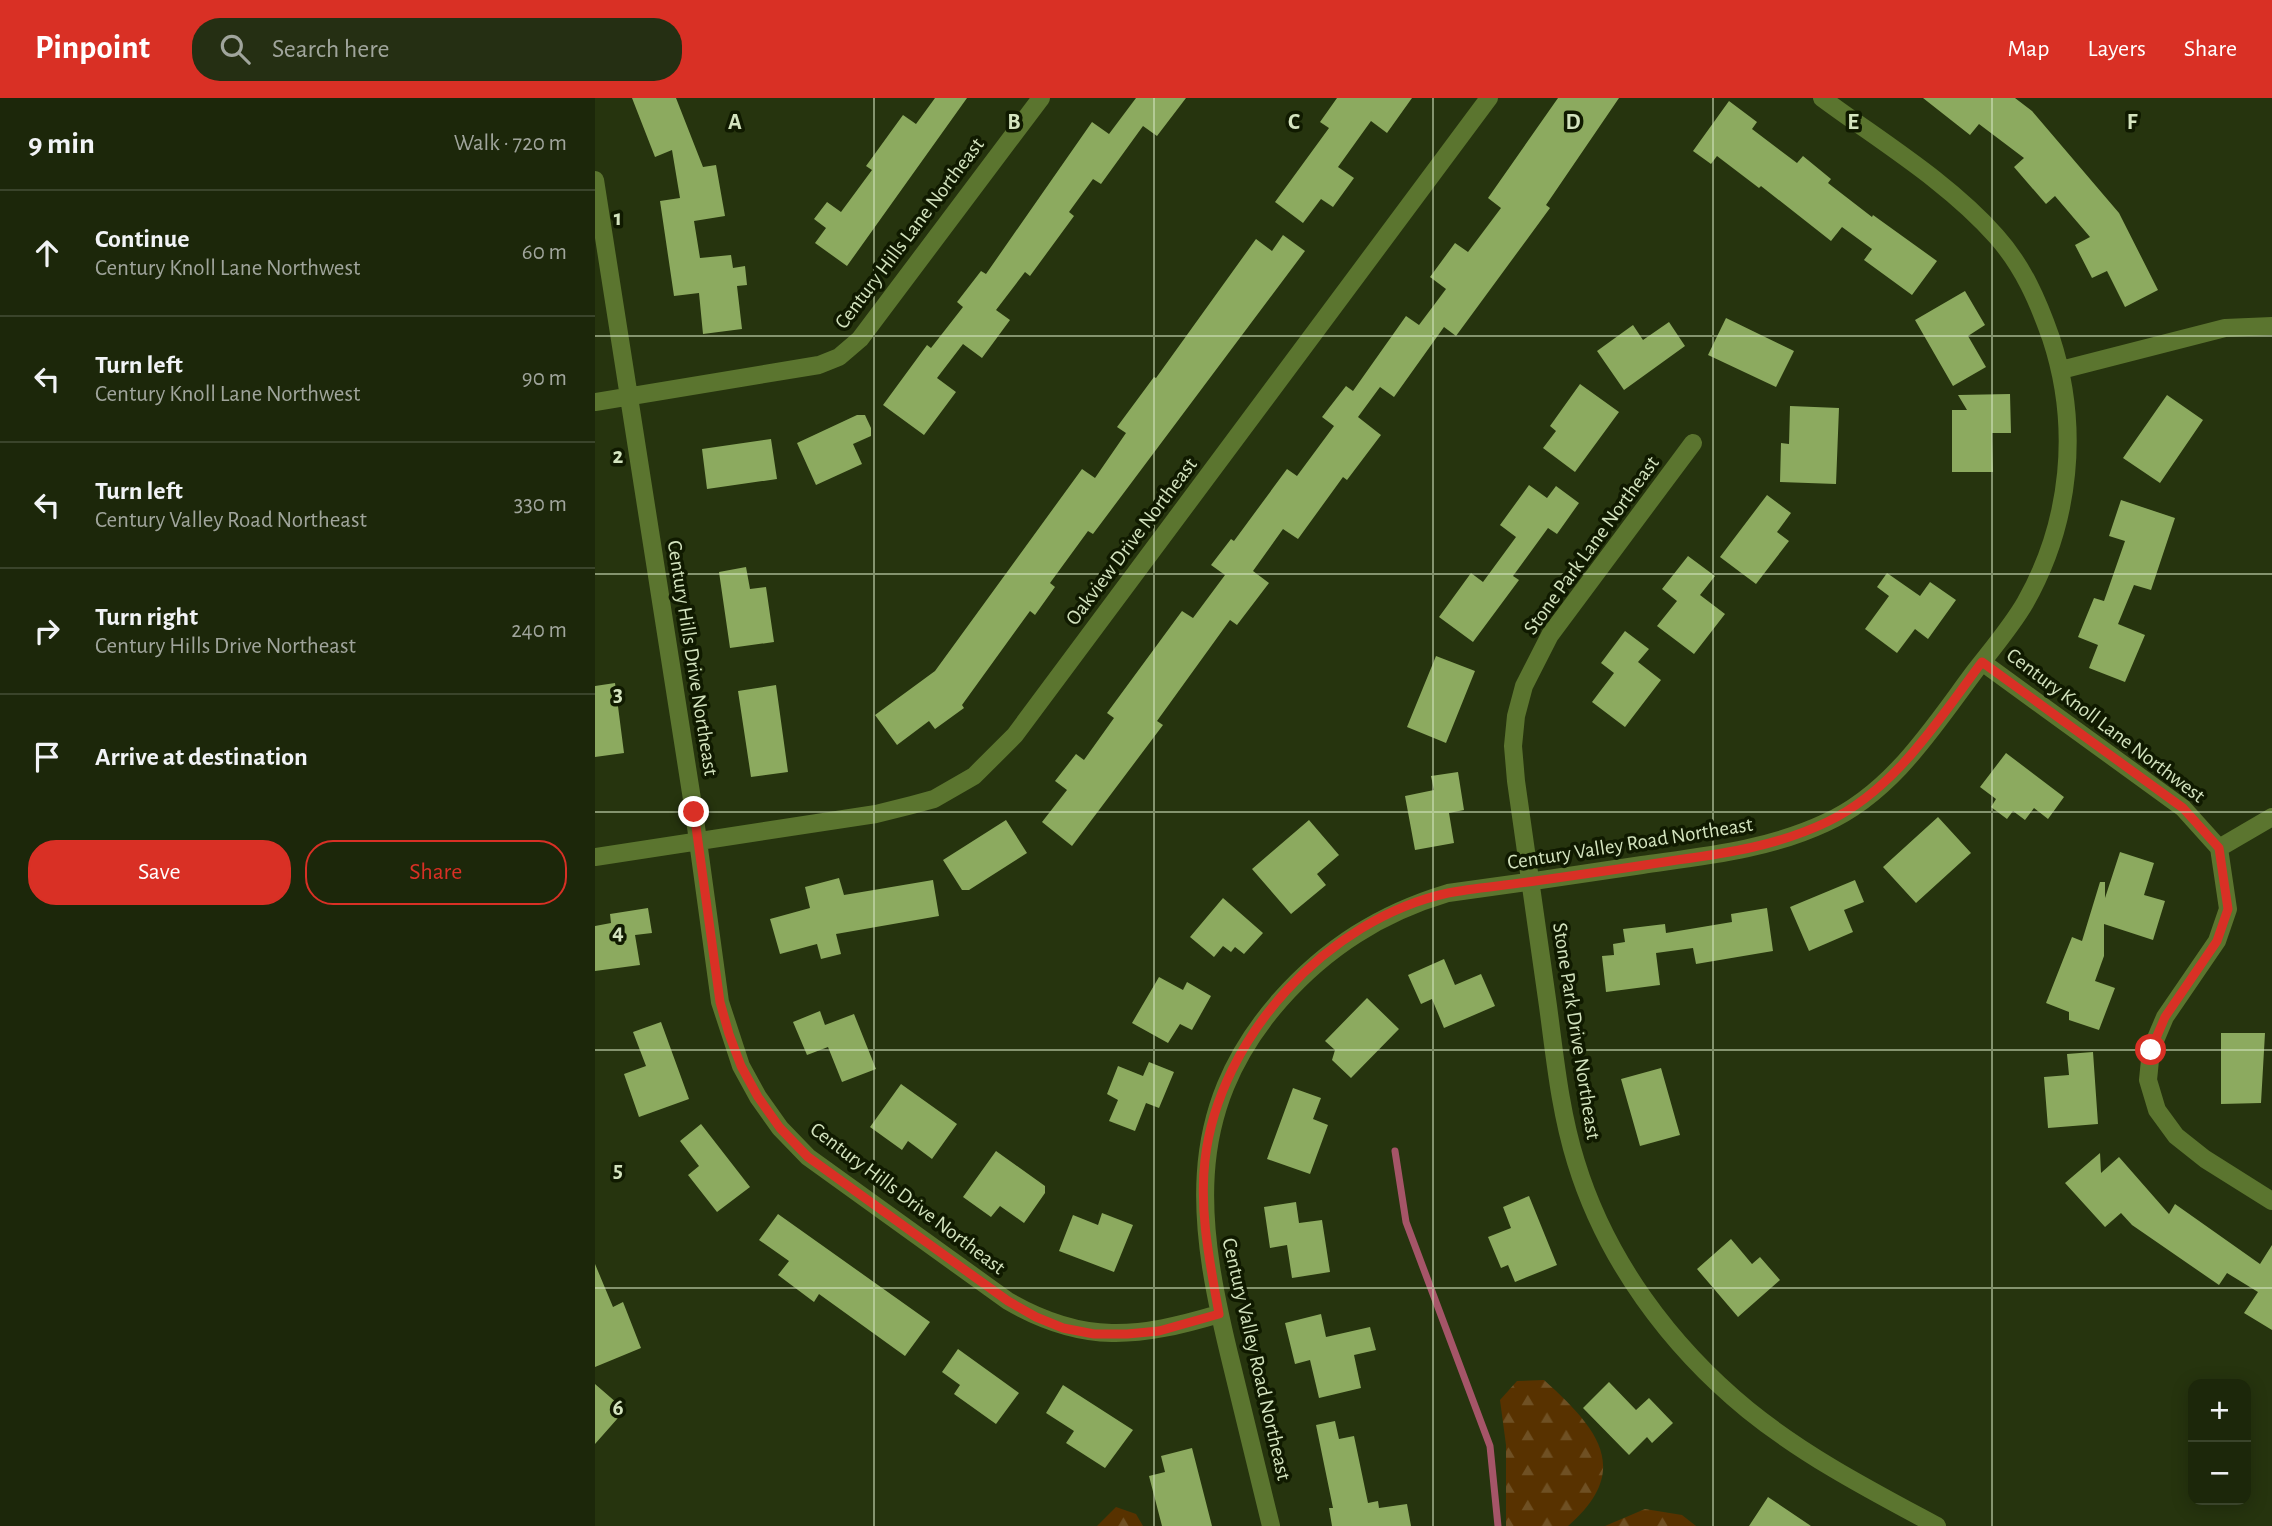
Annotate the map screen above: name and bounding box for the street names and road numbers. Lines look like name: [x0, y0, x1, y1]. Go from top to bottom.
street label: Century Hills Lane Northeast: [831, 134, 988, 333]
street label: Stone Park Lane Northeast: [1520, 452, 1663, 638]
street label: Oakview Drive Northeast: [1062, 454, 1201, 629]
street label: Century Hills Drive Northeast: [664, 539, 722, 778]
street label: Century Knoll Lane Northwest: [2003, 644, 2209, 807]
street label: Century Valley Road Northeast: [1506, 814, 1755, 873]
street label: Stone Park Drive Northeast: [1549, 921, 1604, 1141]
street label: Century Hills Drive Northeast: [806, 1118, 1009, 1279]
street label: Century Valley Road Northeast: [1218, 1236, 1295, 1483]

